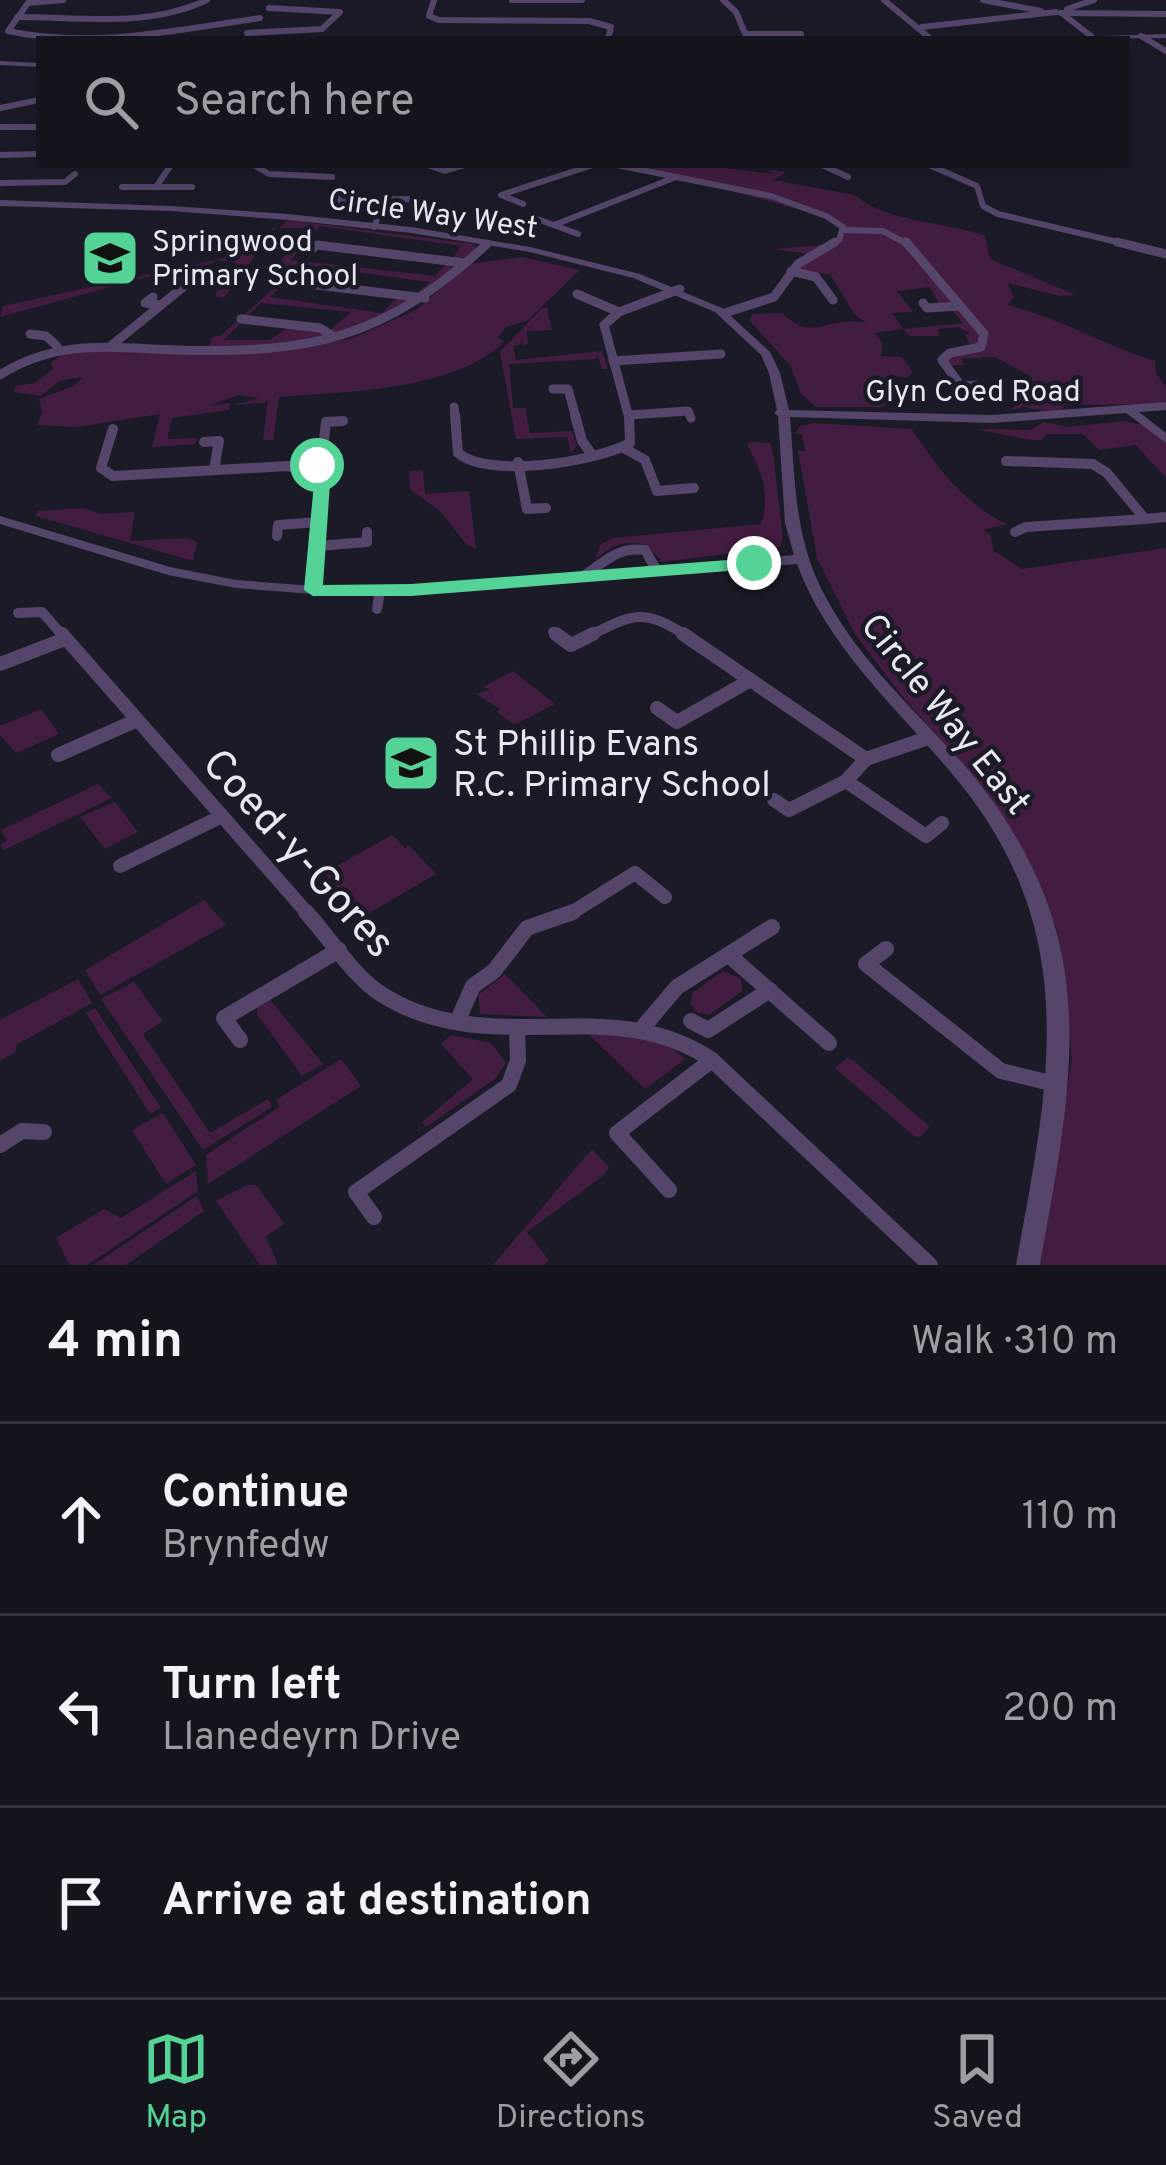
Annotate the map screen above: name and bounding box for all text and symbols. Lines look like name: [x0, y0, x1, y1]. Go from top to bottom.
search box: [36, 36, 1130, 168]
icon: search: [78, 69, 144, 135]
text: Search here: [174, 74, 414, 131]
street label: Circle Way West: [325, 182, 540, 249]
place label: Springwood Primary School: [152, 225, 358, 296]
school or university icon: Springwood Primary School: [79, 227, 141, 289]
street label: Glyn Coed Road: [865, 375, 1081, 412]
route start: [290, 438, 344, 492]
route end: [727, 536, 781, 590]
street label: Circle Way East: [849, 605, 1039, 826]
place label: St Phillip Evans R.C. Primary School: [453, 723, 771, 810]
school or university icon: St Phillip Evans R.C. Primary School: [380, 732, 442, 794]
street label: Coed-y-Gores: [189, 739, 404, 971]
text: 4 min: [48, 1311, 183, 1376]
text: Walk · 310 m: [911, 1319, 1118, 1368]
text: Continue: [162, 1466, 349, 1523]
icon: ahead: [48, 1486, 114, 1552]
text: 110 m: [1022, 1494, 1118, 1543]
text: Brynfedw: [162, 1523, 330, 1572]
text: Turn left: [162, 1658, 341, 1715]
icon: left: [48, 1678, 114, 1744]
text: 200 m: [1002, 1686, 1118, 1735]
text: Llanedeyrn Drive: [162, 1715, 461, 1764]
icon: arrive: [48, 1870, 114, 1936]
text: Arrive at destination: [162, 1874, 592, 1931]
tab: Map: [143, 2026, 209, 2140]
tab: Directions: [496, 2026, 646, 2140]
tab: Saved: [932, 2026, 1023, 2140]

